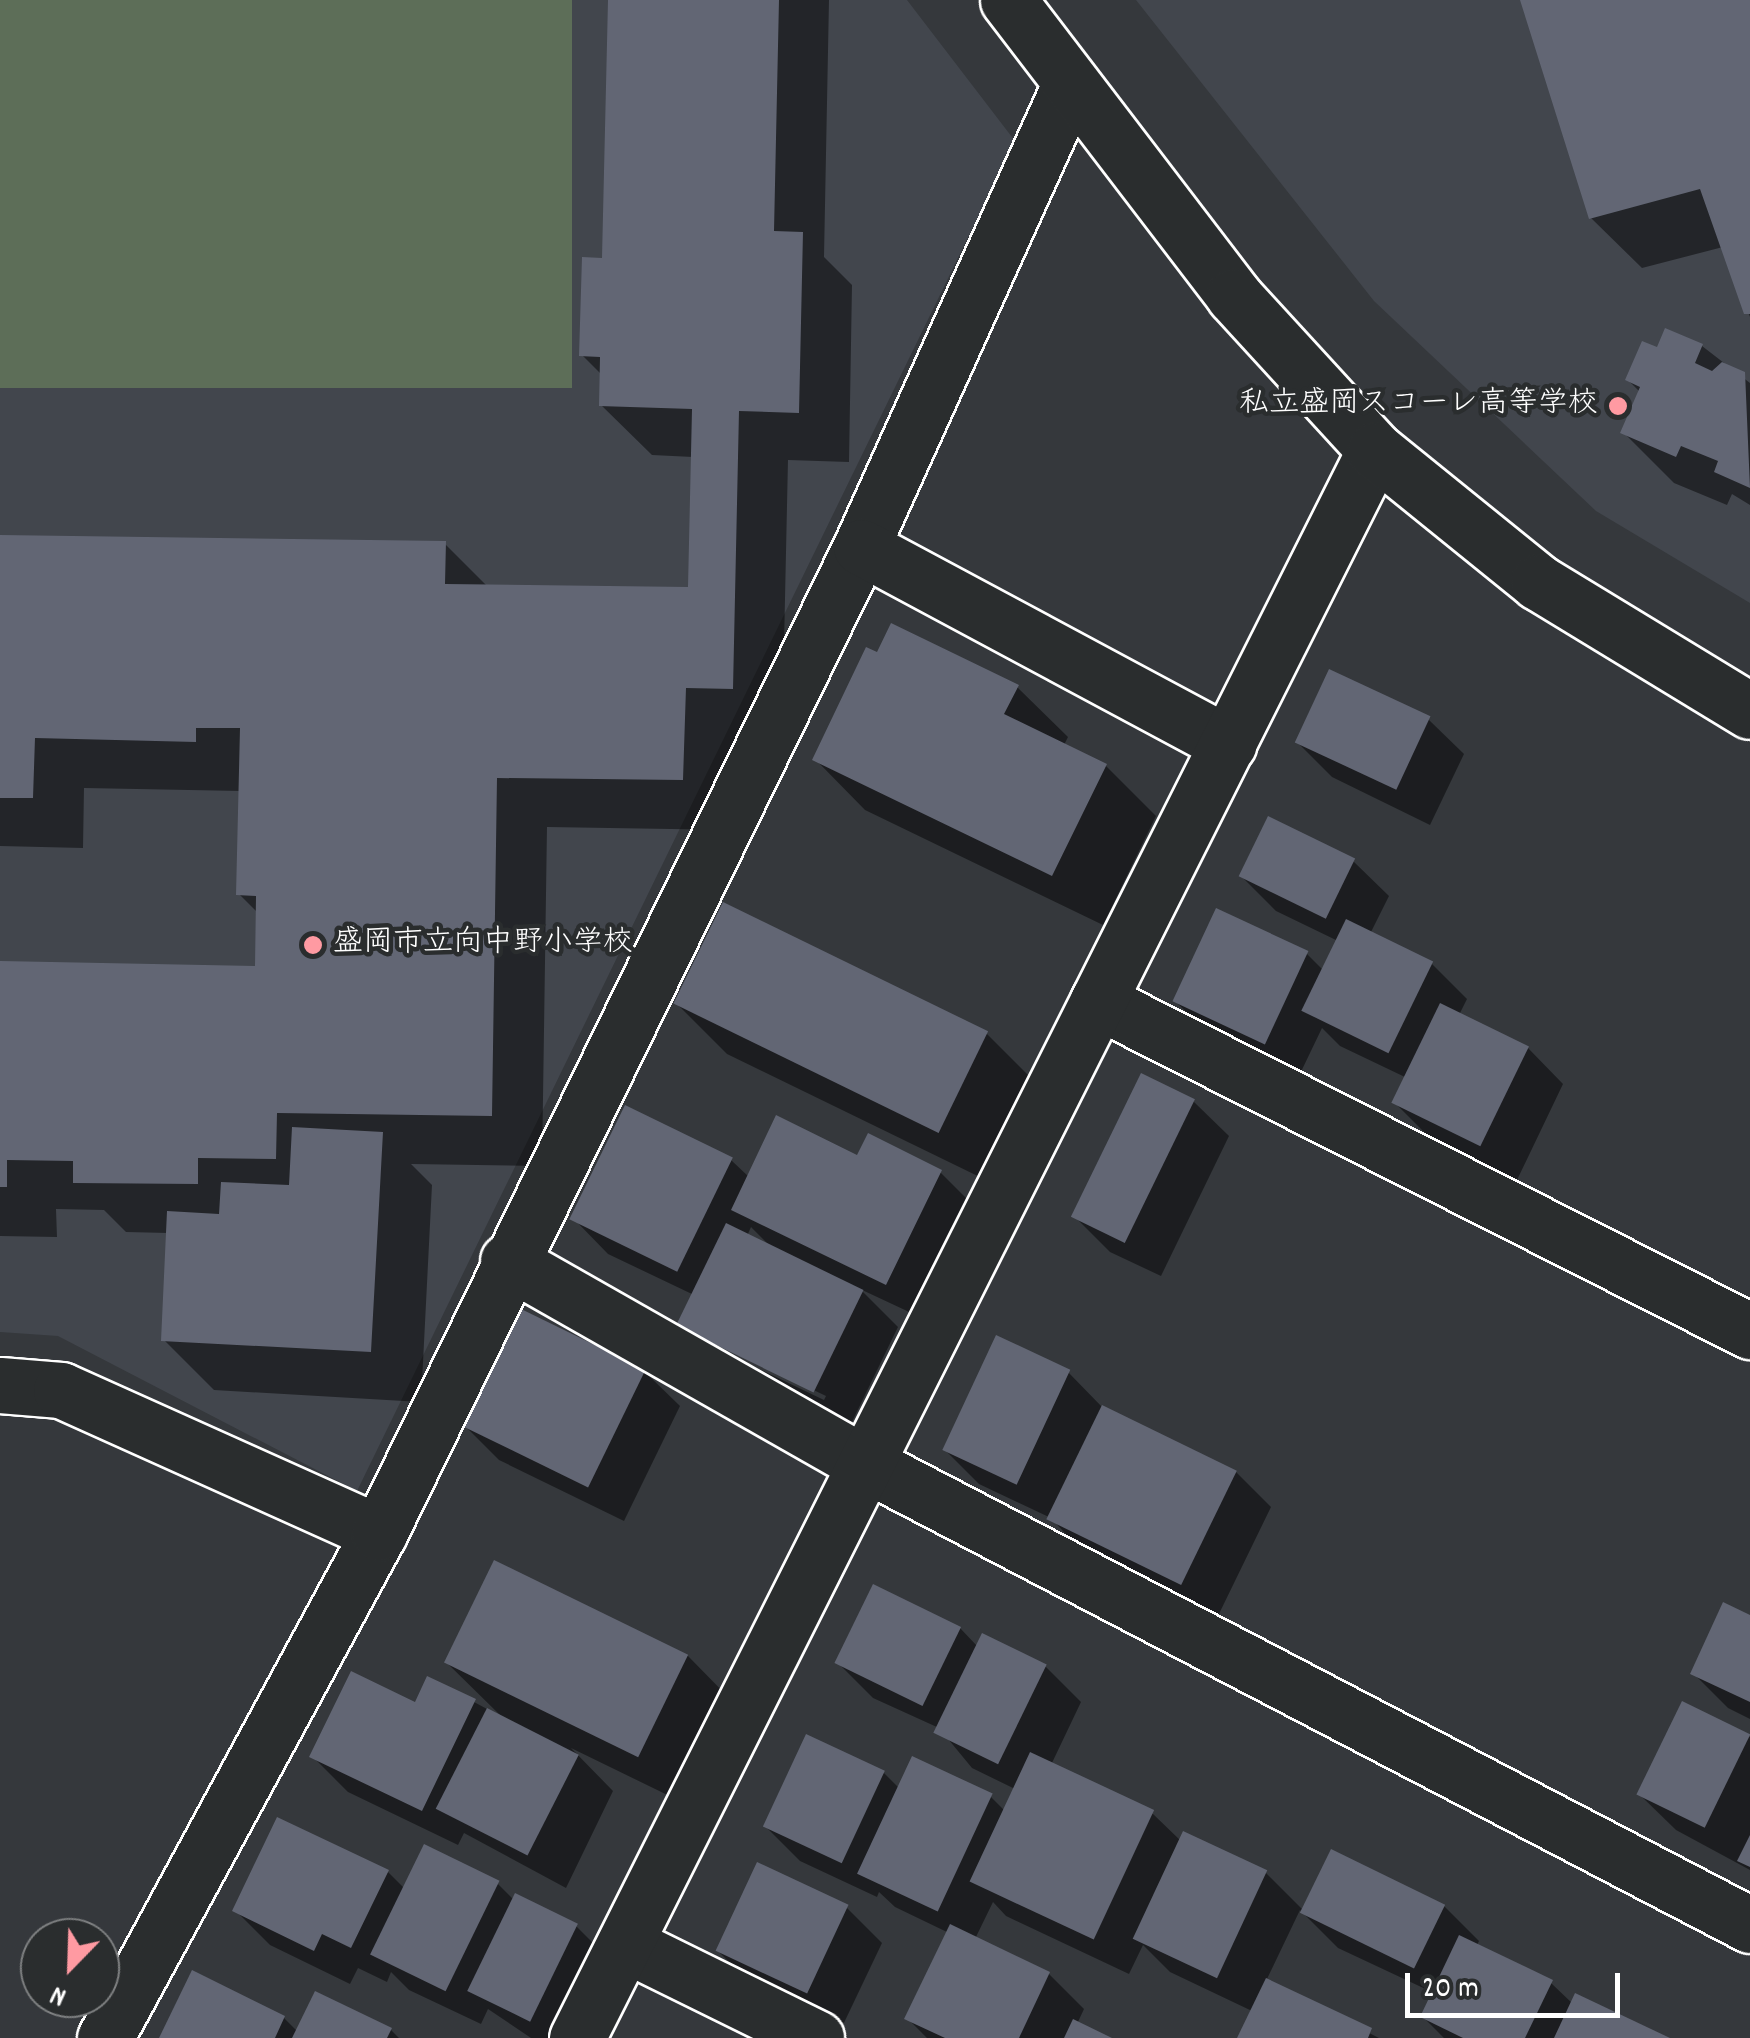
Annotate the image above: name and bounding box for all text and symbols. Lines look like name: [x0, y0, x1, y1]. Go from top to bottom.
place label: 私立盛岡スコーレ高等学校: [1238, 388, 1598, 424]
marker: 私立盛岡スコーレ高等学校: [1607, 395, 1629, 417]
place label: 盛岡市立向中野小学校: [333, 927, 633, 963]
marker: 盛岡市立向中野小学校: [302, 934, 324, 956]
north arrow: [20, 1918, 120, 2018]
scale bar: [1410, 1953, 1625, 2015]
text: 20 m: [1422, 1969, 1479, 2012]
text: N: [45, 1973, 73, 2015]

